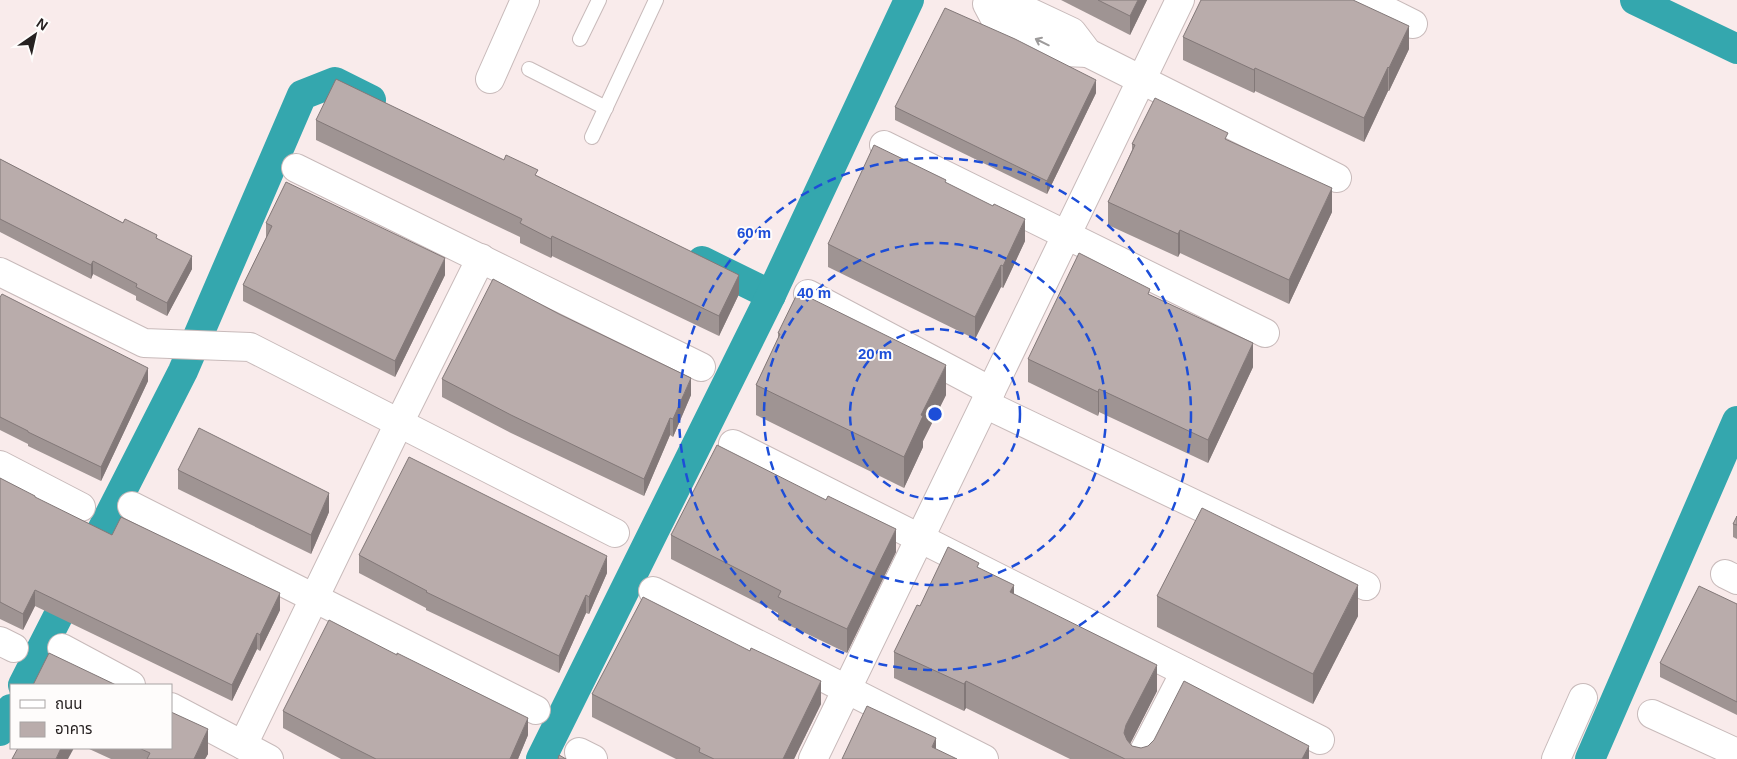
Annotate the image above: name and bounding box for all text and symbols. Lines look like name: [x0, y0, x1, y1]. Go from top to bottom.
north arrow: [10, 10, 60, 60]
text: N: [34, 15, 51, 34]
one-way arrow: [1035, 37, 1050, 46]
text: 60 m: [737, 224, 771, 241]
text: 40 m: [797, 284, 831, 301]
text: 20 m: [858, 345, 892, 362]
centre of rings: [926, 405, 944, 423]
legend: [10, 684, 172, 749]
text: ถนน: [55, 695, 82, 712]
text: อาคาร: [55, 720, 92, 737]

